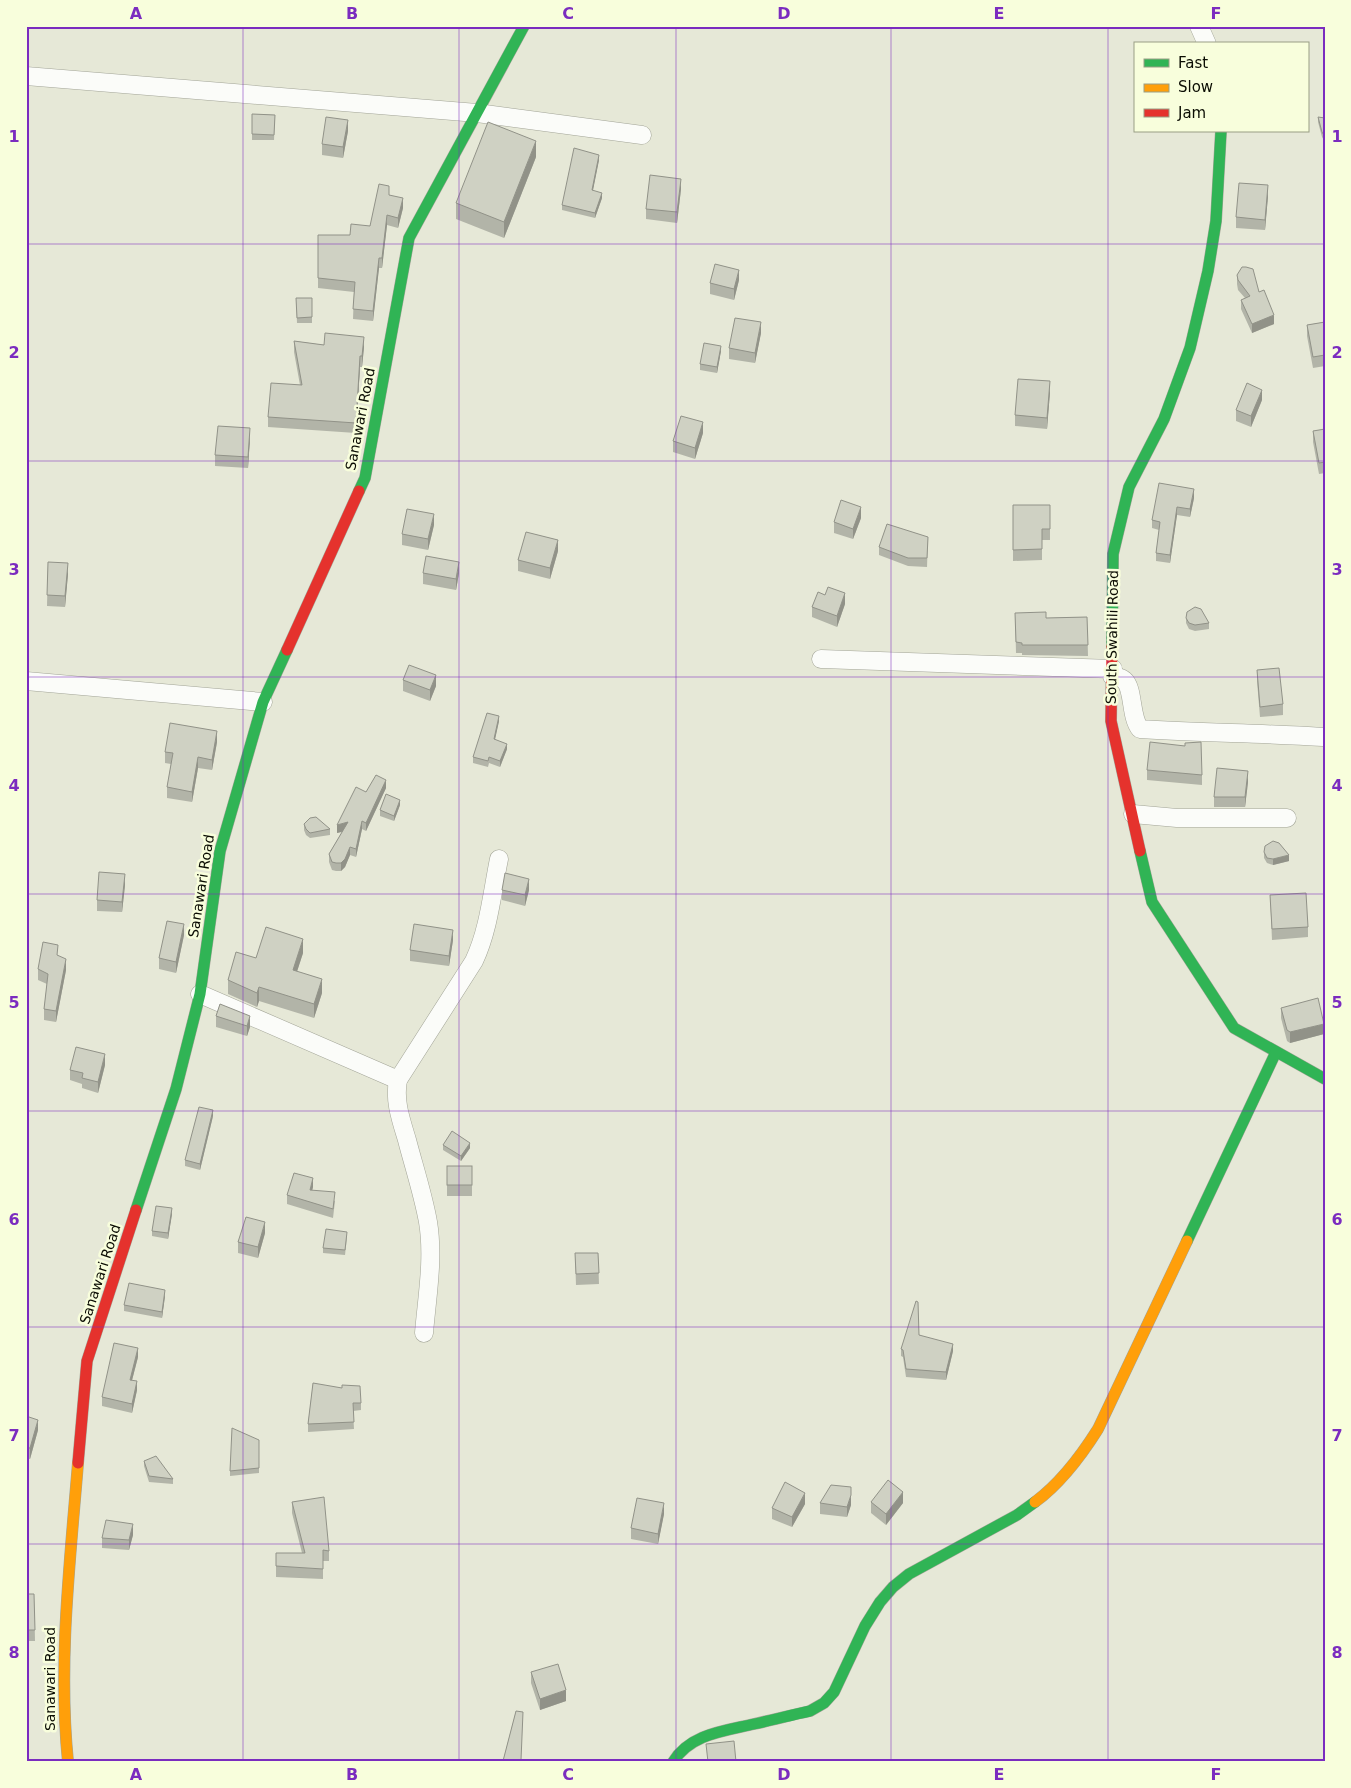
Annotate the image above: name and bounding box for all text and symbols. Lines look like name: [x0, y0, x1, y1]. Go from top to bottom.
text: A: [130, 4, 143, 23]
text: B: [346, 4, 358, 23]
text: C: [562, 4, 574, 23]
text: D: [777, 4, 791, 23]
text: E: [994, 4, 1004, 23]
text: F: [1211, 4, 1221, 23]
legend: [1134, 42, 1308, 132]
text: Fast: [1178, 54, 1208, 72]
text: Slow: [1178, 78, 1213, 96]
text: Jam: [1177, 104, 1206, 122]
text: 1: [8, 127, 20, 146]
text: 1: [1331, 127, 1343, 146]
text: 2: [8, 343, 20, 362]
text: 2: [1331, 343, 1343, 362]
street label: Sanawari Road: [342, 366, 378, 472]
text: 3: [8, 560, 20, 579]
text: 3: [1331, 560, 1343, 579]
street label: South Swahili Road: [1103, 570, 1121, 704]
text: 4: [8, 776, 20, 795]
text: 4: [1331, 776, 1343, 795]
street label: Sanawari Road: [185, 833, 217, 939]
text: 5: [8, 993, 20, 1012]
text: 5: [1331, 993, 1343, 1012]
text: 6: [8, 1210, 20, 1229]
text: 6: [1331, 1210, 1343, 1229]
street label: Sanawari Road: [76, 1222, 124, 1326]
text: 7: [8, 1426, 20, 1445]
text: 7: [1331, 1426, 1343, 1445]
street label: Sanawari Road: [42, 1627, 58, 1731]
text: 8: [8, 1643, 20, 1662]
text: 8: [1331, 1643, 1343, 1662]
text: A: [130, 1765, 143, 1784]
text: B: [346, 1765, 358, 1784]
text: C: [562, 1765, 574, 1784]
text: D: [777, 1765, 791, 1784]
text: E: [994, 1765, 1004, 1784]
text: F: [1211, 1765, 1221, 1784]

